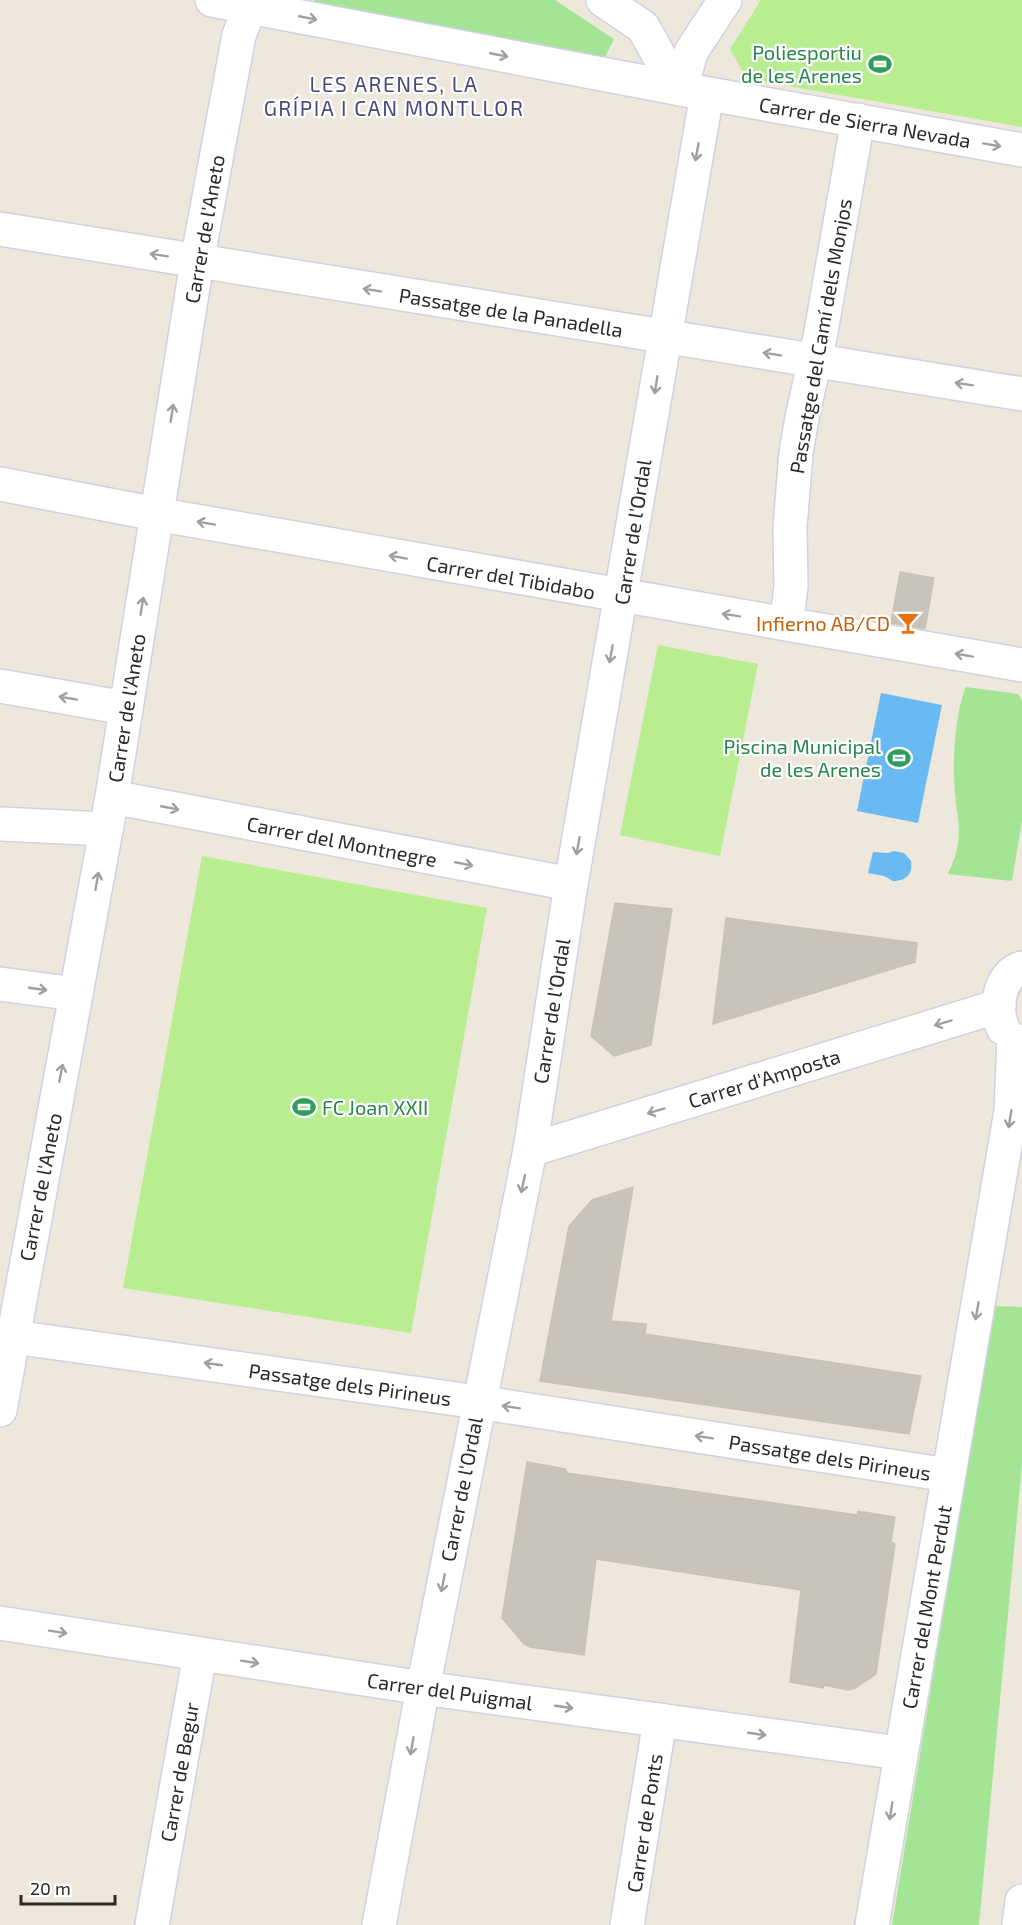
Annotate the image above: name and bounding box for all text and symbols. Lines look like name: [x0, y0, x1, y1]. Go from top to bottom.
one-way arrow: [298, 13, 317, 24]
place label: Poliesportiu de les Arenes: [741, 40, 862, 87]
one-way arrow: [489, 50, 509, 61]
sports icon: Poliesportiu de les Arenes: [867, 51, 893, 77]
district label: LES ARENES, LA GRÍPIA I CAN MONTLLOR: [264, 71, 524, 120]
street label: Carrer de Sierra Nevada: [757, 92, 973, 152]
one-way arrow: [982, 140, 1002, 151]
one-way arrow: [691, 141, 702, 161]
street label: Carrer de l'Aneto: [179, 153, 229, 305]
street label: Passatge del Camí dels Monjos: [784, 196, 856, 476]
one-way arrow: [149, 249, 169, 260]
street label: Passatge de la Panadella: [397, 282, 625, 342]
one-way arrow: [362, 284, 382, 295]
one-way arrow: [762, 348, 782, 359]
one-way arrow: [650, 375, 661, 395]
one-way arrow: [955, 379, 975, 390]
one-way arrow: [167, 404, 178, 423]
street label: Carrer de l'Ordal: [609, 458, 655, 606]
one-way arrow: [197, 517, 216, 528]
street label: Carrer del Tibidabo: [425, 550, 597, 604]
one-way arrow: [389, 551, 408, 562]
one-way arrow: [137, 596, 148, 616]
one-way arrow: [722, 609, 741, 620]
bar icon: Infierno AB/CD: [895, 610, 921, 636]
place label: Infierno AB/CD: [756, 611, 890, 635]
street label: Carrer de l'Aneto: [102, 632, 150, 784]
one-way arrow: [605, 644, 616, 663]
one-way arrow: [955, 649, 975, 660]
one-way arrow: [59, 692, 79, 703]
place label: Piscina Municipal de les Arenes: [724, 734, 881, 781]
sports icon: Piscina Municipal de les Arenes: [886, 745, 912, 771]
one-way arrow: [159, 803, 179, 814]
street label: Carrer del Montnegre: [245, 811, 439, 871]
one-way arrow: [572, 836, 583, 855]
one-way arrow: [454, 859, 474, 870]
one-way arrow: [91, 871, 102, 891]
street label: Carrer de l'Ordal: [528, 937, 574, 1085]
one-way arrow: [27, 984, 47, 995]
one-way arrow: [934, 1018, 953, 1029]
street label: Carrer d'Amposta: [685, 1043, 843, 1113]
one-way arrow: [56, 1063, 67, 1083]
sports icon: FC Joan XXII: [291, 1094, 317, 1120]
place label: FC Joan XXII: [322, 1095, 428, 1119]
one-way arrow: [647, 1106, 666, 1117]
one-way arrow: [1004, 1109, 1015, 1129]
street label: Carrer de l'Aneto: [14, 1111, 66, 1263]
one-way arrow: [517, 1173, 528, 1193]
one-way arrow: [971, 1301, 982, 1321]
street label: Passatge dels Pirineus: [247, 1358, 453, 1410]
one-way arrow: [203, 1359, 223, 1370]
one-way arrow: [502, 1401, 522, 1412]
street label: Carrer de l'Ordal: [435, 1415, 487, 1563]
street label: Passatge dels Pirineus: [727, 1429, 933, 1485]
one-way arrow: [694, 1431, 714, 1442]
street label: Carrer del Mont Perdut: [896, 1503, 956, 1711]
one-way arrow: [437, 1572, 448, 1592]
one-way arrow: [47, 1626, 67, 1637]
one-way arrow: [240, 1656, 260, 1667]
street label: Carrer del Puigmal: [366, 1668, 534, 1714]
street label: Carrer de Begur: [155, 1700, 203, 1844]
one-way arrow: [553, 1702, 573, 1713]
one-way arrow: [747, 1728, 766, 1739]
one-way arrow: [406, 1735, 417, 1755]
street label: Carrer de Ponts: [621, 1752, 667, 1894]
one-way arrow: [885, 1801, 896, 1820]
scale bar: [21, 1868, 116, 1906]
text: 20 m: [30, 1877, 71, 1899]

